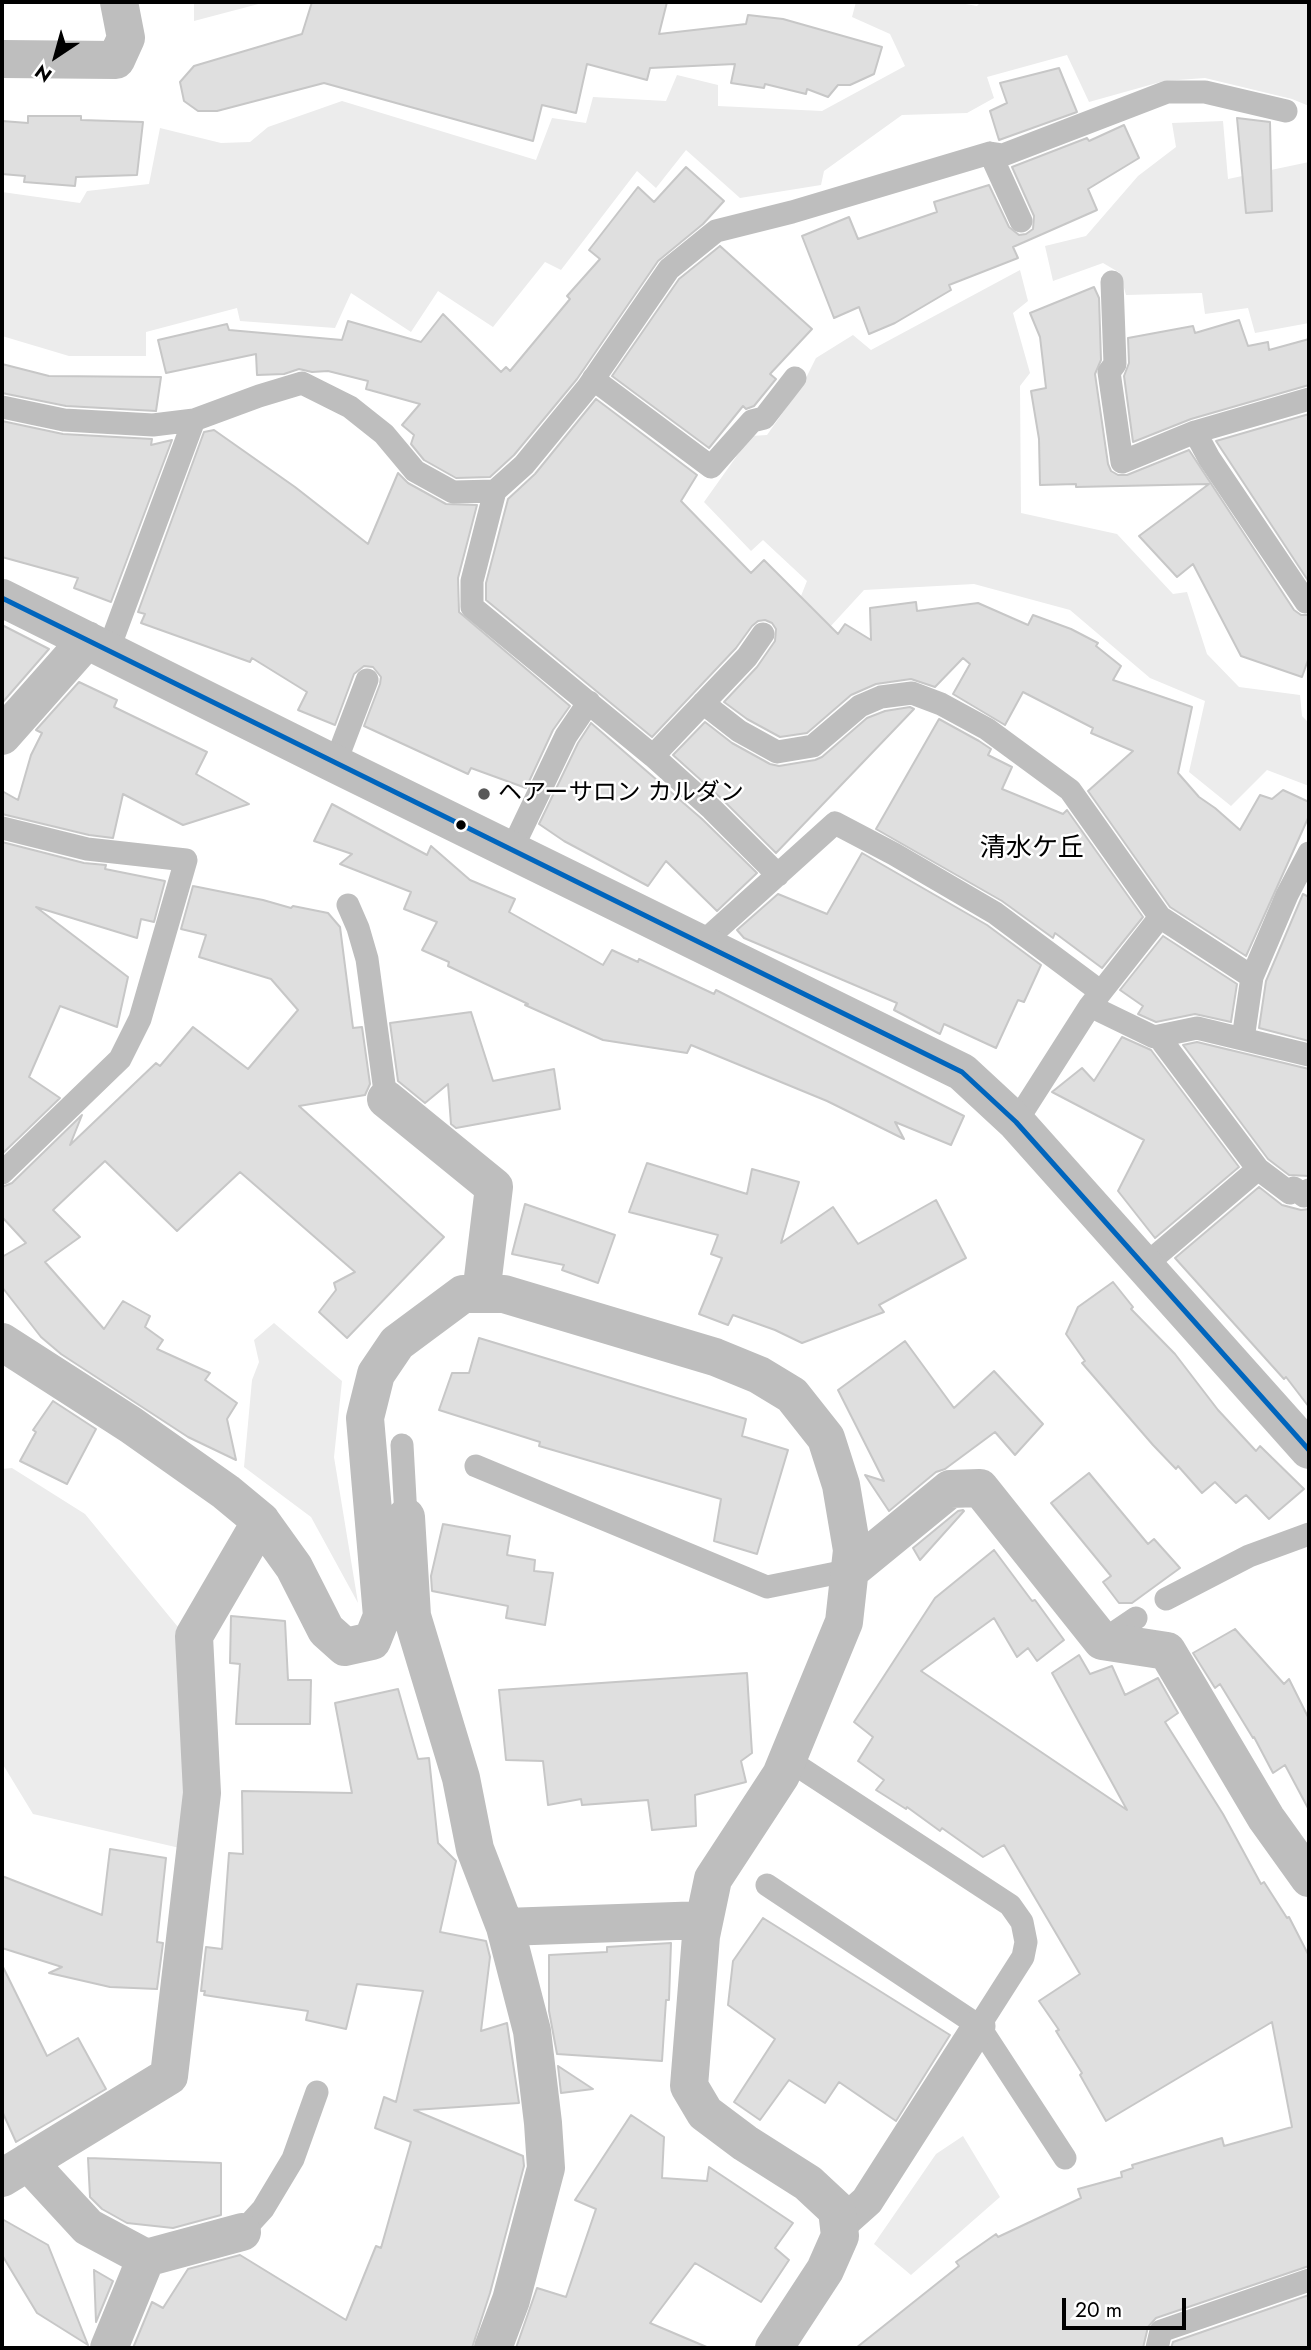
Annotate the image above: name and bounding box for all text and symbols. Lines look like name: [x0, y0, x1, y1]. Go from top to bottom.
north arrow: [21, 21, 91, 91]
text: N: [29, 58, 57, 89]
place label: ヘアーサロン カルダン: [498, 780, 744, 808]
marker: ヘアーサロン カルダン: [476, 786, 492, 802]
unlabelled marker: [454, 818, 468, 832]
district label: 清水ケ丘: [980, 834, 1084, 866]
scale bar: [1066, 2284, 1190, 2328]
text: 20 m: [1075, 2295, 1122, 2325]

